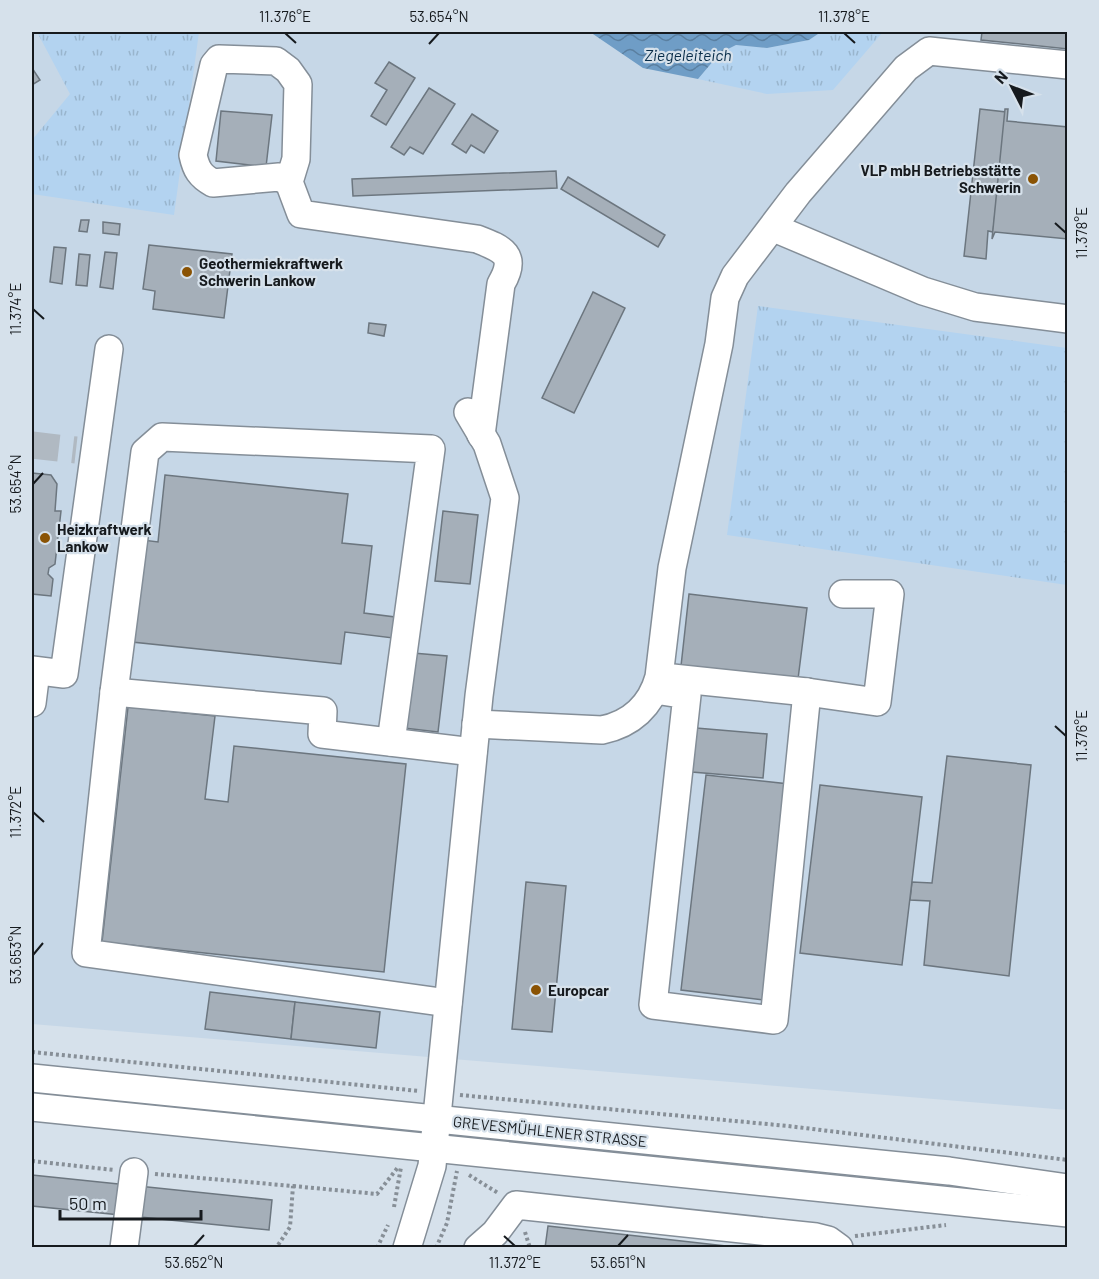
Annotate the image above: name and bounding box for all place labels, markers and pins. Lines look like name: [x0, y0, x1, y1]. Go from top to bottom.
place label: VLP mbH Betriebsstätte Schwerin: [860, 161, 1021, 196]
marker: VLP mbH Betriebsstätte Schwerin: [1026, 172, 1040, 186]
place label: Geothermiekraftwerk Schwerin Lankow: [199, 254, 343, 289]
marker: Geothermiekraftwerk Schwerin Lankow: [180, 265, 194, 279]
place label: Heizkraftwerk Lankow: [57, 520, 151, 555]
marker: Heizkraftwerk Lankow: [38, 531, 52, 545]
place label: Europcar: [548, 981, 609, 999]
marker: Europcar: [529, 983, 543, 997]

